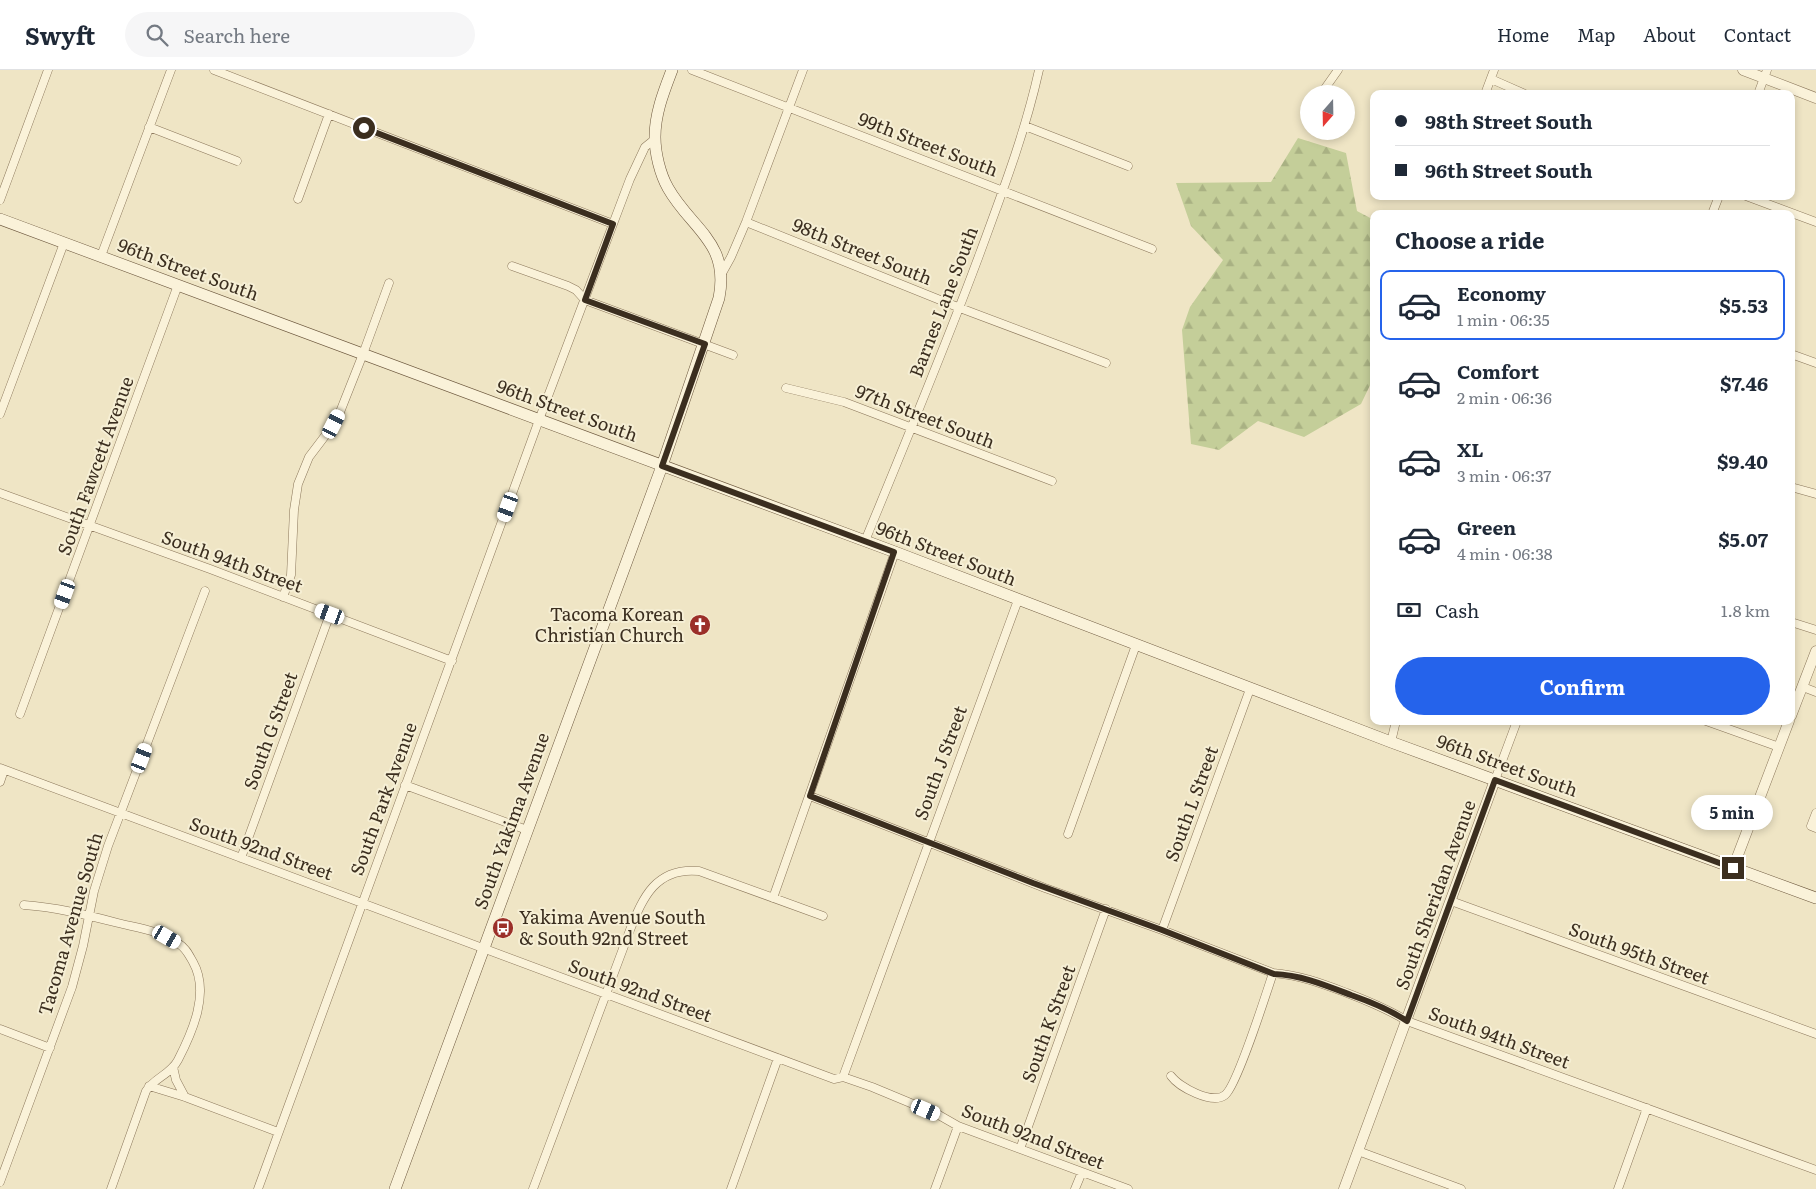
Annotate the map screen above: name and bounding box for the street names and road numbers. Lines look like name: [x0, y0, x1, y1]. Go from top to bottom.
street label: 99th Street South: [855, 104, 1003, 183]
street label: 98th Street South: [789, 210, 937, 291]
street label: Barnes Lane South: [901, 222, 984, 381]
street label: 96th Street South: [114, 231, 263, 307]
street label: South Fawcett Avenue: [50, 372, 140, 559]
street label: 96th Street South: [493, 372, 642, 448]
street label: 97th Street South: [852, 377, 999, 455]
street label: 96th Street South: [872, 513, 1021, 592]
street label: South 94th Street: [158, 523, 308, 599]
street label: South G Street: [236, 667, 304, 793]
street label: South J Street: [906, 701, 973, 824]
street label: South Park Avenue: [342, 718, 423, 879]
street label: 96th Street South: [1433, 727, 1582, 803]
street label: South Yakima Avenue: [466, 728, 555, 913]
street label: South L Street: [1157, 741, 1224, 865]
street label: South Sheridan Avenue: [1388, 796, 1482, 993]
street label: South 92nd Street: [186, 809, 338, 886]
street label: Tacoma Avenue South: [30, 829, 109, 1019]
street label: South 95th Street: [1565, 915, 1714, 991]
street label: South 92nd Street: [565, 951, 717, 1028]
street label: South K Street: [1014, 960, 1082, 1086]
street label: South 94th Street: [1425, 999, 1575, 1075]
street label: South 92nd Street: [958, 1096, 1110, 1176]

